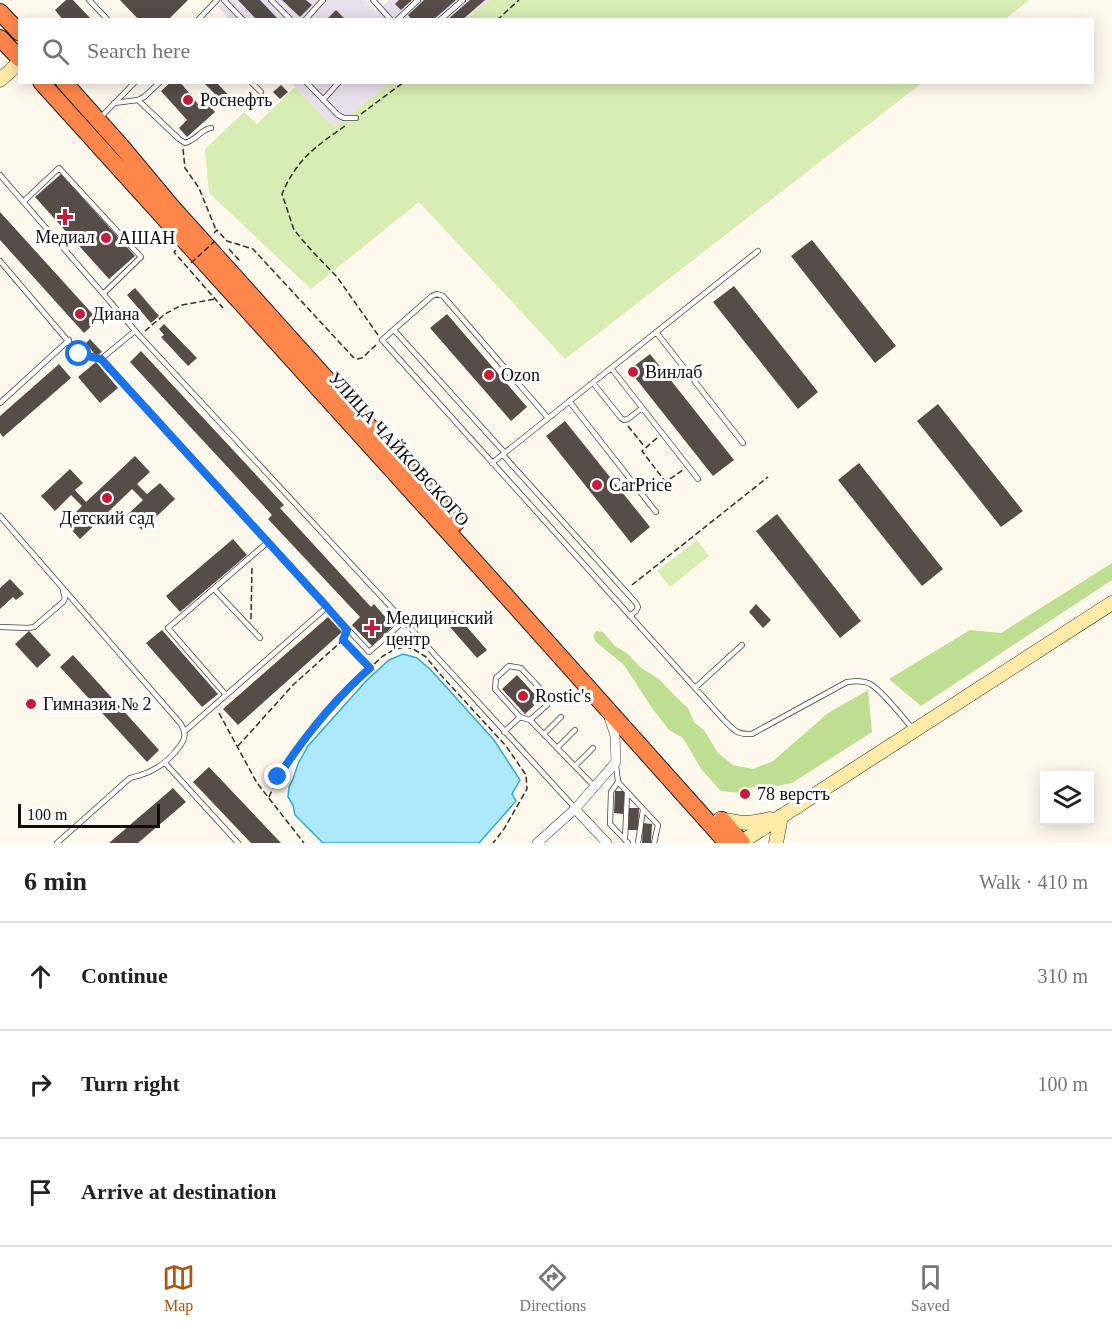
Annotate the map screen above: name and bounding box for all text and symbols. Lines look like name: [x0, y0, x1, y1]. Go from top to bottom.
search box: [18, 18, 1094, 84]
icon: search: [39, 35, 72, 68]
text: Search here: [87, 38, 190, 63]
place label: Роснефть: [200, 90, 273, 110]
marker: Роснефть: [181, 93, 195, 107]
marker: Медиал: [58, 210, 72, 224]
place label: Медиал: [35, 227, 95, 247]
place label: AШАН: [118, 228, 175, 248]
marker: AШАН: [99, 231, 113, 245]
place label: Диана: [92, 304, 140, 324]
marker: Диана: [73, 307, 87, 321]
route start: [65, 340, 91, 366]
place label: Винлаб: [645, 362, 702, 382]
place label: Ozon: [501, 365, 540, 385]
marker: Винлаб: [626, 365, 640, 379]
street label: УЛИЦА ЧАЙКОВСКОГО: [325, 368, 473, 530]
marker: Ozon: [482, 368, 496, 382]
place label: CarPrice: [609, 475, 672, 495]
marker: CarPrice: [590, 478, 604, 492]
marker: Детский сад: [100, 491, 114, 505]
place label: Детский сад: [60, 508, 154, 528]
place label: Медицинский центр: [386, 608, 494, 649]
marker: Медицинский центр: [363, 619, 381, 637]
place label: Rostic's: [535, 686, 591, 706]
marker: Rostic's: [516, 689, 530, 703]
place label: Гимназия № 2: [43, 694, 152, 714]
marker: Гимназия № 2: [24, 697, 38, 711]
route end: [264, 763, 290, 789]
map controls: [1040, 771, 1094, 825]
button: layers: [1040, 771, 1094, 825]
place label: 78 верстъ: [757, 784, 830, 804]
marker: 78 верстъ: [738, 787, 752, 801]
scale bar: [18, 801, 160, 828]
text: 100 m: [27, 806, 67, 823]
text: 6 min: [24, 867, 87, 896]
text: Walk · 410 m: [979, 871, 1088, 893]
icon: ahead: [24, 960, 57, 993]
text: Continue: [81, 963, 168, 988]
text: 310 m: [1037, 965, 1088, 987]
icon: right: [24, 1068, 57, 1101]
text: Turn right: [81, 1071, 180, 1096]
text: 100 m: [1037, 1073, 1088, 1095]
icon: arrive: [24, 1176, 57, 1209]
text: Arrive at destination: [81, 1179, 277, 1204]
tab: Map: [162, 1261, 195, 1315]
tab: Directions: [520, 1261, 586, 1315]
tab: Saved: [911, 1261, 950, 1315]

